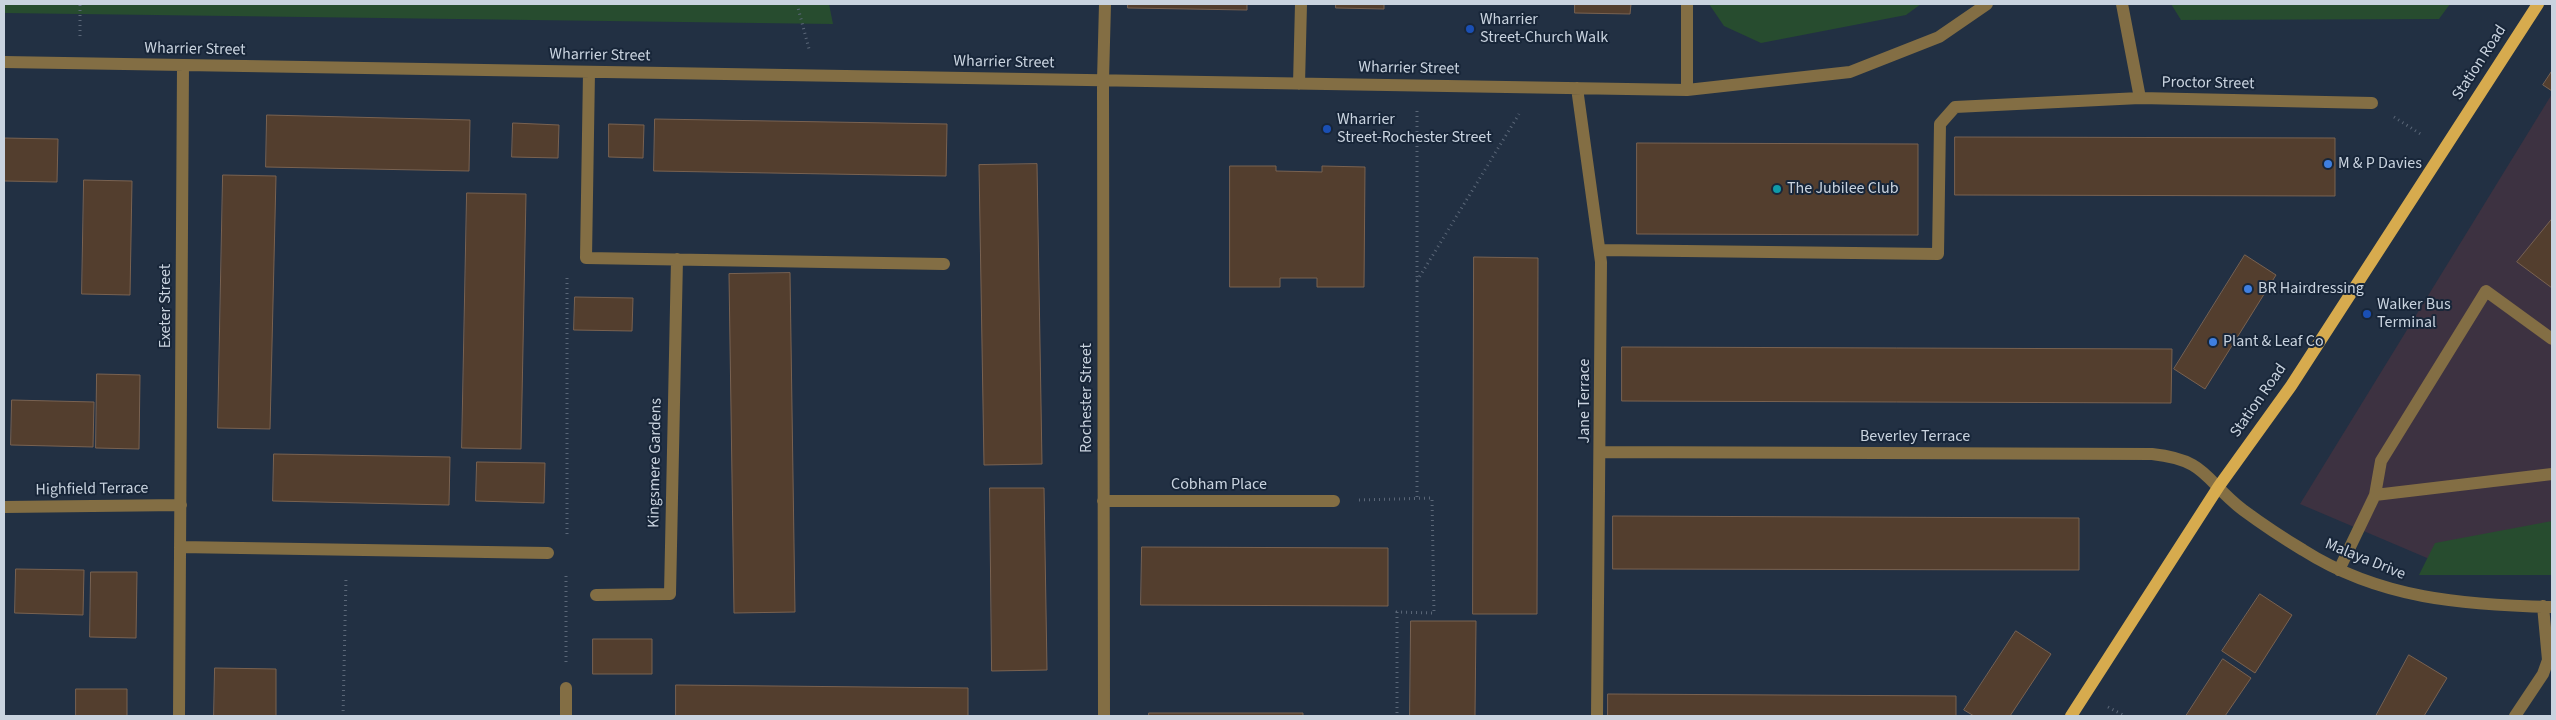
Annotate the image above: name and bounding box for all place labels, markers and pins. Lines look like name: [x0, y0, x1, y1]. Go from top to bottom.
place label: Wharrier Street-Church Walk: [1480, 10, 1608, 48]
marker: Wharrier Street-Church Walk: [1464, 23, 1476, 35]
place label: Wharrier Street-Rochester Street: [1337, 110, 1492, 148]
marker: Wharrier Street-Rochester Street: [1321, 123, 1333, 135]
place label: M & P Davies: [2338, 154, 2422, 174]
marker: M & P Davies: [2322, 158, 2334, 170]
place label: The Jubilee Club: [1787, 179, 1898, 199]
marker: The Jubilee Club: [1771, 183, 1783, 195]
place label: BR Hairdressing: [2258, 279, 2364, 299]
marker: BR Hairdressing: [2242, 283, 2254, 295]
place label: Walker Bus Terminal: [2377, 295, 2451, 333]
marker: Walker Bus Terminal: [2361, 308, 2373, 320]
place label: Plant & Leaf Co: [2223, 332, 2324, 352]
marker: Plant & Leaf Co: [2207, 336, 2219, 348]

